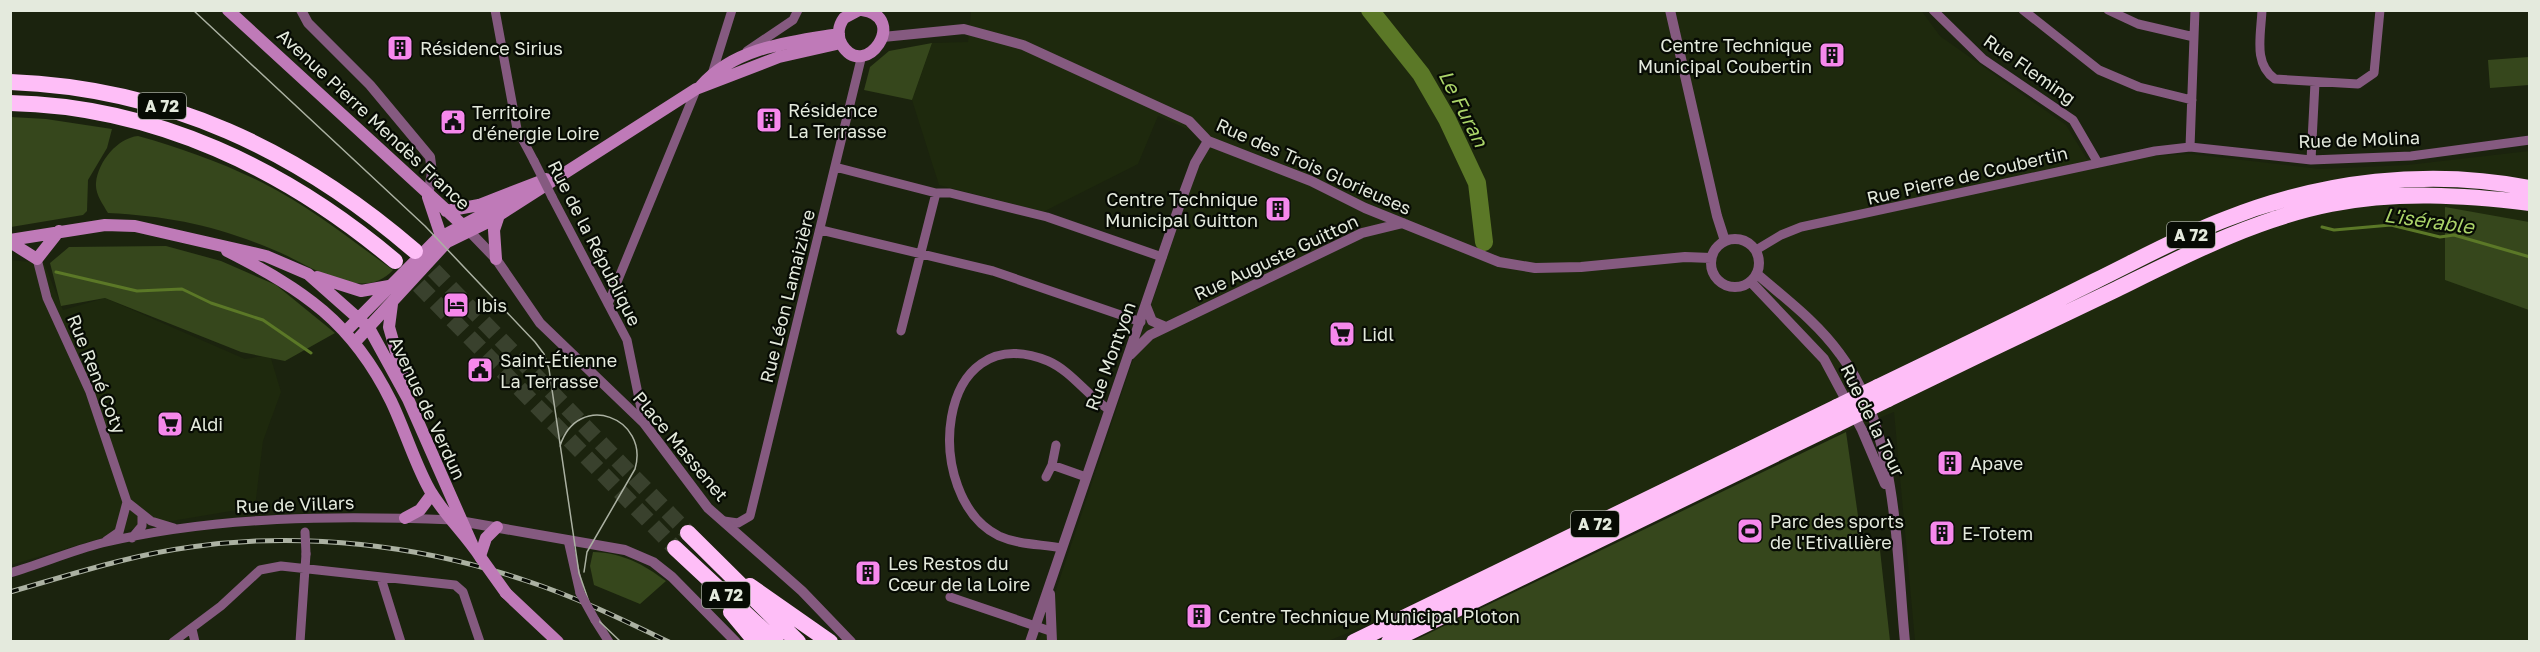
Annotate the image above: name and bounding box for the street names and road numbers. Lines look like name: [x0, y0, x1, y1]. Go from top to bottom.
street label: Avenue Pierre Mendès France: [273, 24, 475, 214]
street label: Rue Fleming: [1980, 29, 2080, 109]
road number: A 72: [138, 93, 186, 119]
street label: Rue des Trois Glorieuses: [1213, 113, 1415, 219]
street label: Rue de Molina: [2298, 126, 2420, 152]
street label: Rue Pierre de Coubertin: [1864, 141, 2070, 209]
street label: Rue de la République: [544, 157, 646, 329]
street label: Rue Léon Lamaizière: [755, 207, 819, 385]
street label: Rue Auguste Guitton: [1190, 209, 1362, 305]
road number: A 72: [2167, 222, 2215, 248]
street label: Rue Montyon: [1080, 299, 1140, 413]
street label: Rue René Coty: [63, 311, 131, 437]
street label: Avenue de Verdun: [385, 333, 471, 483]
street label: Rue de la Tour: [1836, 360, 1910, 480]
street label: Place Massenet: [629, 387, 733, 505]
street label: Rue de Villars: [235, 491, 355, 517]
road number: A 72: [1571, 511, 1619, 537]
road number: A 72: [702, 582, 750, 608]

